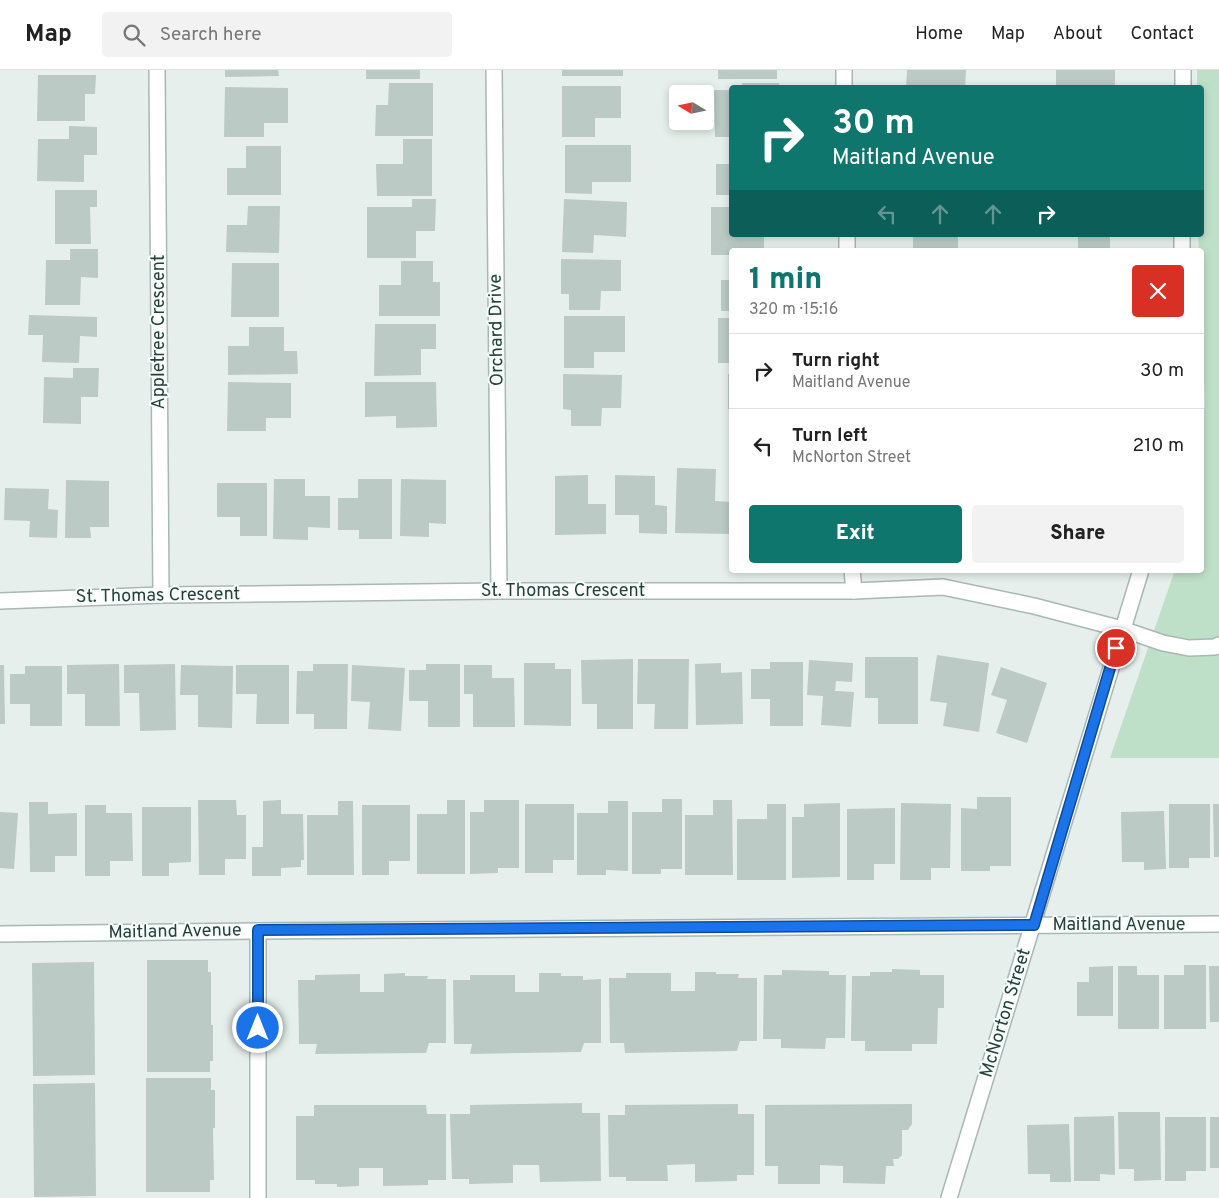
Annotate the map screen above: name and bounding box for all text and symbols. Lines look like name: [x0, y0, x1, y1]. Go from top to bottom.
search box: [102, 12, 452, 57]
text: Map: [25, 20, 72, 50]
icon: search: [120, 21, 148, 49]
text: Search here: [160, 23, 261, 47]
text: Home: [915, 23, 963, 46]
text: Map: [991, 23, 1025, 46]
text: About: [1053, 23, 1102, 46]
text: Contact: [1130, 23, 1194, 46]
north arrow: [669, 85, 714, 130]
map controls: [669, 85, 714, 130]
text: 30 m: [832, 102, 915, 146]
icon: right: [749, 105, 814, 170]
text: Maitland Avenue: [832, 145, 995, 172]
icon: left: [873, 200, 901, 228]
icon: ahead: [926, 200, 954, 228]
icon: ahead: [979, 200, 1007, 228]
icon: right: [1032, 200, 1060, 228]
street label: Appletree Crescent: [148, 255, 171, 409]
text: 1 min: [749, 262, 822, 299]
button: close: [1132, 265, 1184, 317]
street label: Orchard Drive: [485, 274, 509, 386]
text: 320 m · 15:16: [749, 300, 838, 320]
text: Turn right: [792, 349, 880, 373]
icon: right: [749, 357, 777, 385]
text: 30 m: [1140, 359, 1184, 383]
text: Maitland Avenue: [792, 373, 910, 393]
text: Turn left: [792, 424, 868, 448]
icon: left: [749, 432, 777, 460]
text: 210 m: [1133, 434, 1184, 458]
text: McNorton Street: [792, 448, 911, 468]
button: Exit: [749, 505, 962, 563]
button: Share: [972, 505, 1184, 563]
street label: St. Thomas Crescent: [481, 580, 645, 603]
street label: St. Thomas Crescent: [76, 583, 240, 609]
pin: [1095, 627, 1137, 669]
icon: arrive: [1102, 634, 1130, 662]
street label: Maitland Avenue: [1052, 914, 1186, 937]
street label: Maitland Avenue: [108, 919, 242, 945]
street label: McNorton Street: [975, 946, 1037, 1080]
position arrow: [231, 1001, 283, 1053]

